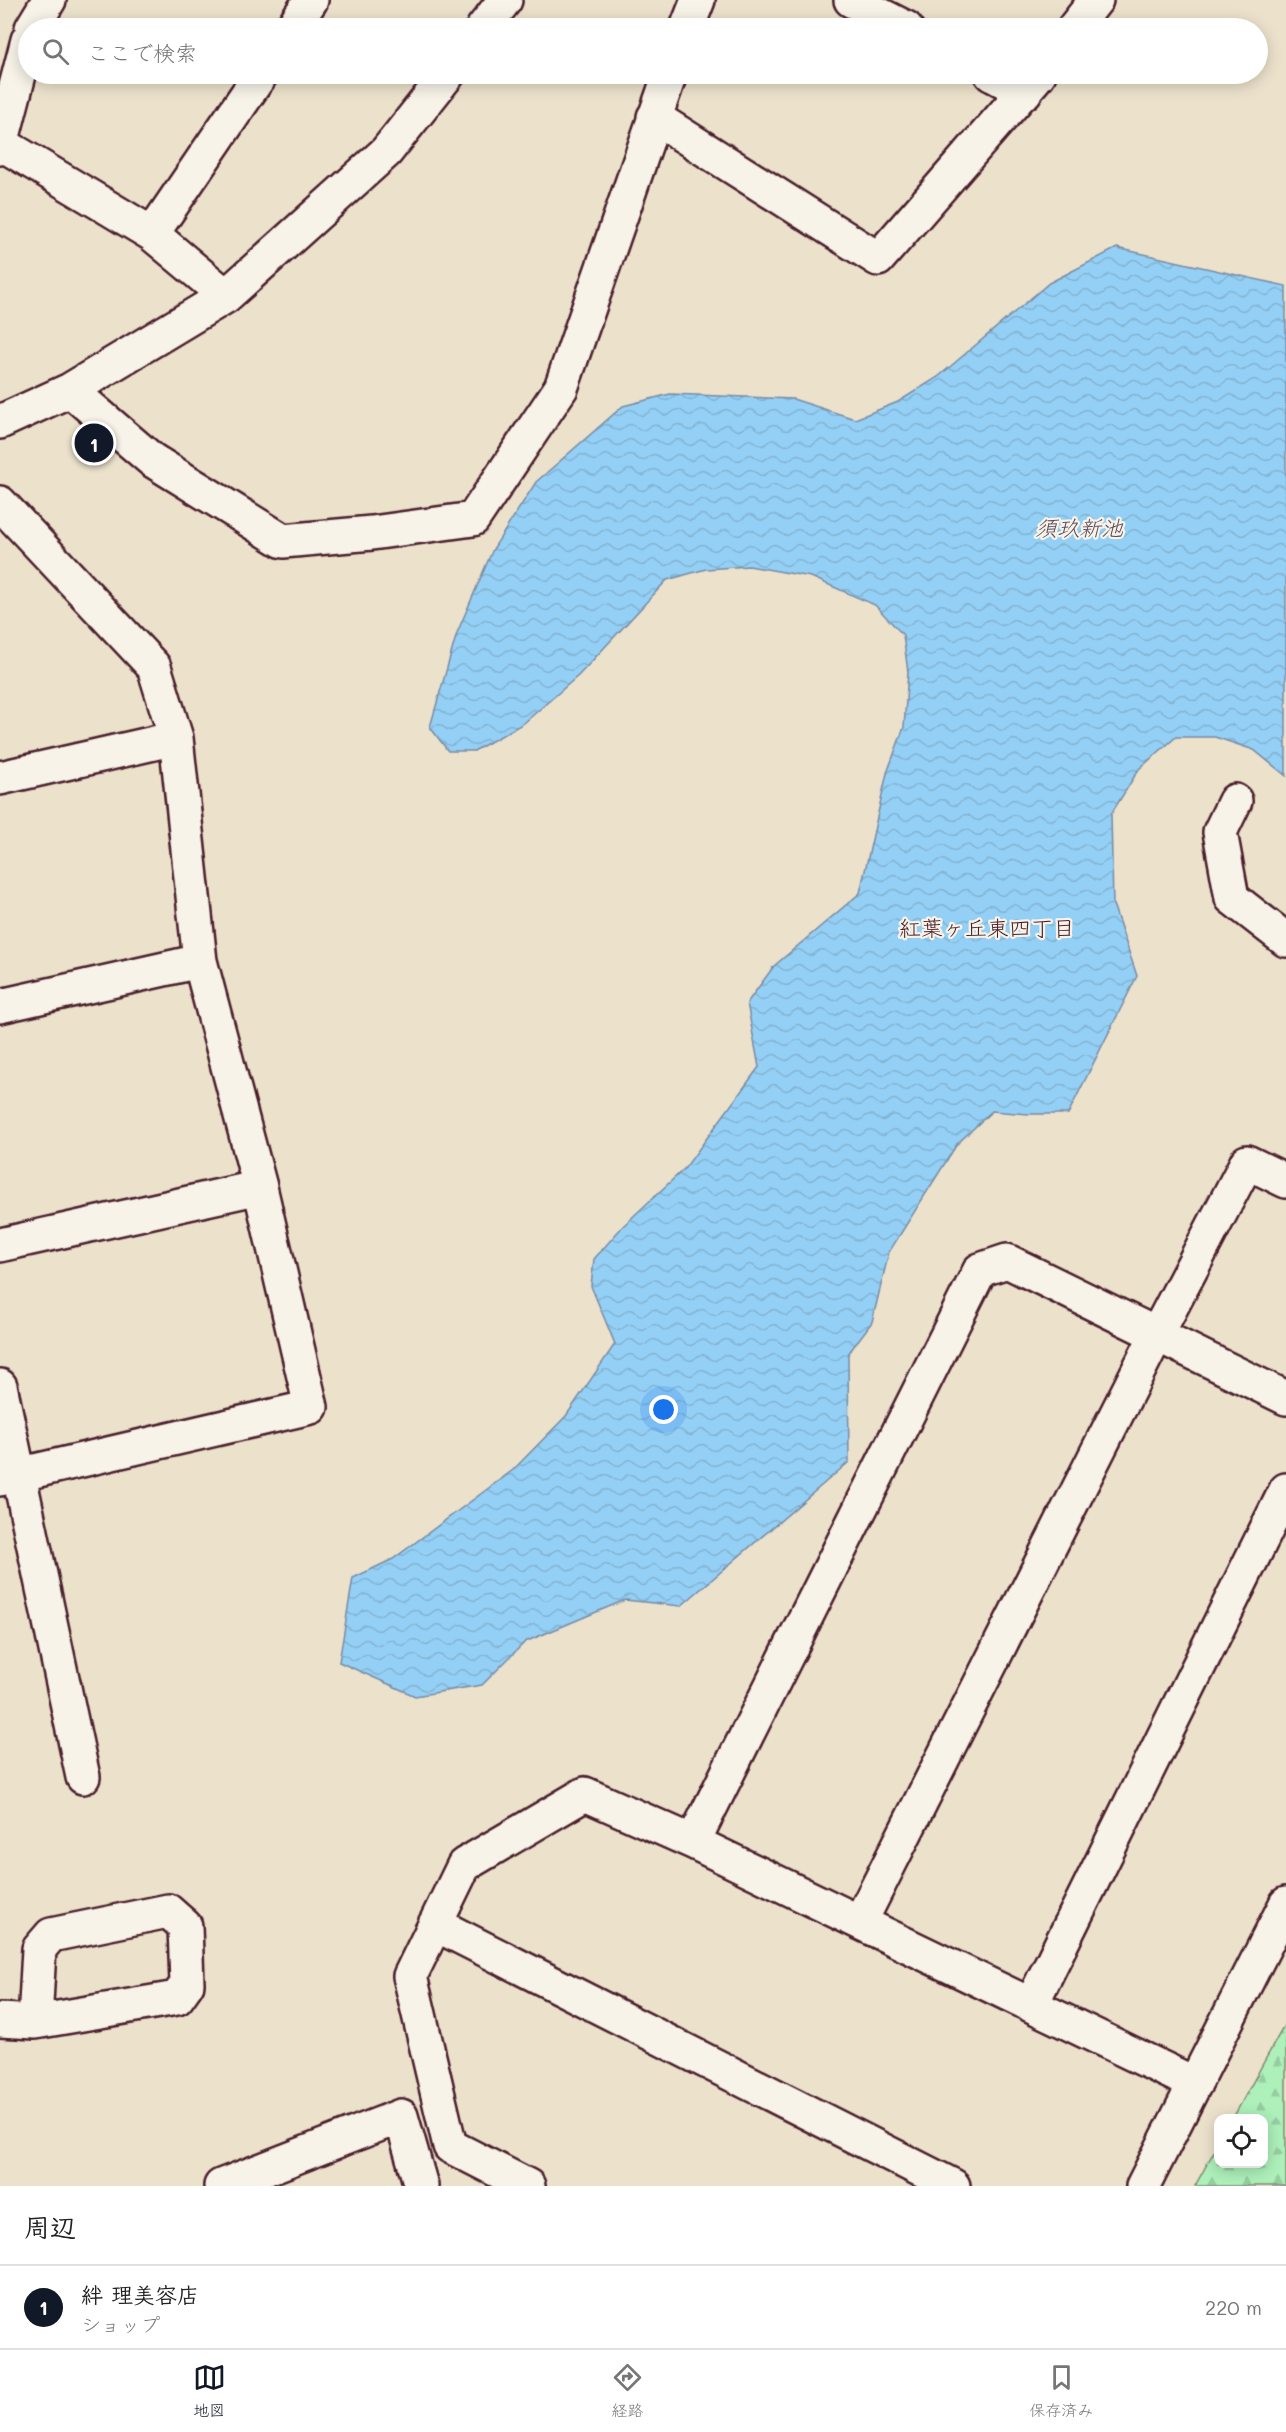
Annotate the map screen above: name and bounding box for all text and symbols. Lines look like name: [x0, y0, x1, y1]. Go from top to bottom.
search box: [18, 18, 1268, 84]
icon: search: [39, 35, 72, 68]
text: ここで検索: [87, 38, 197, 67]
pin: 1: [74, 420, 113, 466]
water label: 須玖新池: [1035, 513, 1124, 542]
district label: 紅葉ヶ丘東四丁目: [899, 913, 1075, 942]
your location: [649, 1395, 678, 1424]
map controls: [1214, 2114, 1268, 2168]
button: locate: [1214, 2114, 1268, 2168]
text: 周辺: [24, 2210, 76, 2244]
text: 絆 理美容店: [81, 2280, 199, 2309]
text: 1: [39, 2294, 48, 2320]
text: 220 m: [1205, 2294, 1262, 2320]
text: ショップ: [81, 2311, 160, 2337]
tab: 地図: [193, 2361, 226, 2421]
tab: 経路: [611, 2361, 644, 2421]
tab: 保存済み: [1029, 2361, 1093, 2421]

